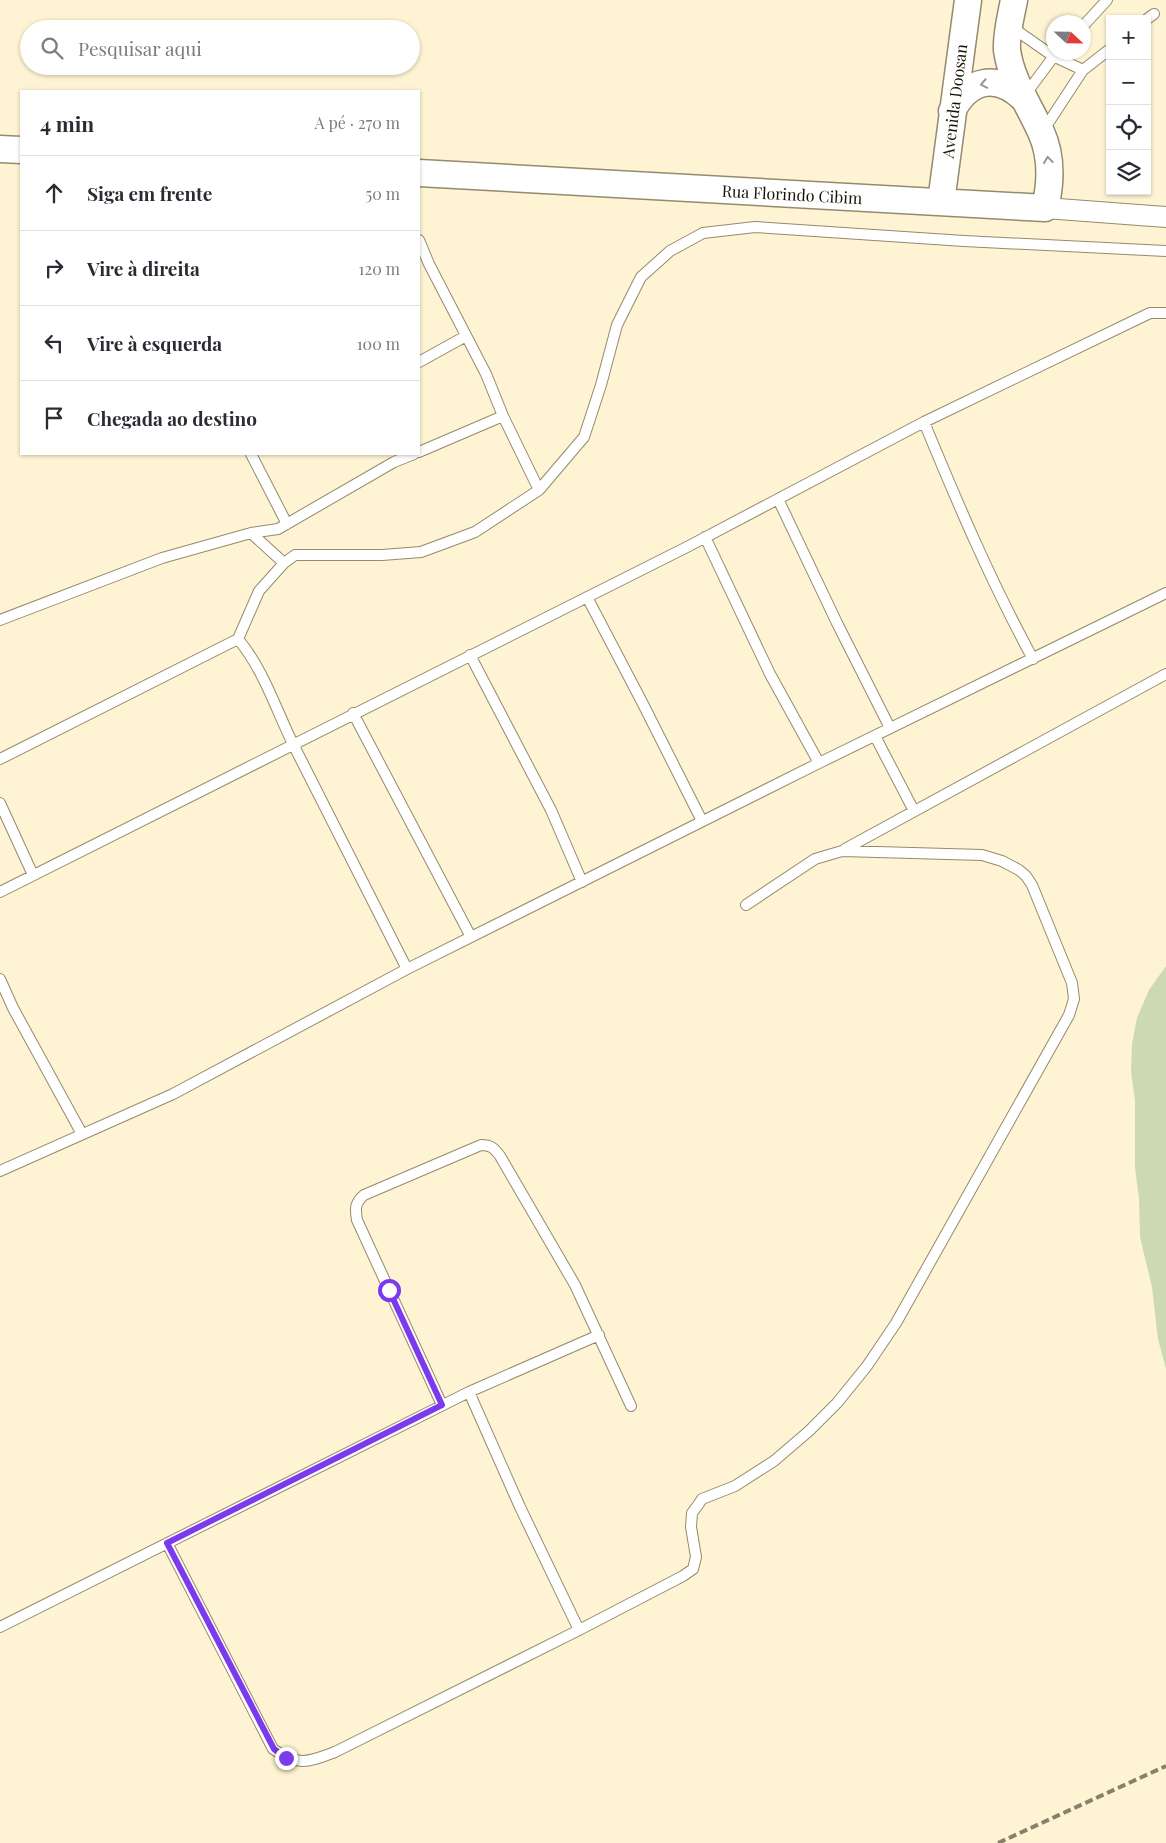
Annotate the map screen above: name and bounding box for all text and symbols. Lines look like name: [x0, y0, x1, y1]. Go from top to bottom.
north arrow: [1046, 15, 1091, 60]
map controls: [1106, 15, 1151, 195]
button: +: [1106, 15, 1151, 60]
search box: [20, 20, 420, 75]
icon: search: [38, 34, 66, 62]
text: Pesquisar aqui: [78, 35, 202, 61]
street label: Avenida Doosan: [936, 42, 971, 160]
button: −: [1106, 60, 1151, 105]
one-way arrow: [979, 79, 988, 89]
button: locate: [1106, 105, 1151, 150]
text: 4 min: [40, 109, 94, 137]
text: A pé · 270 m: [314, 112, 400, 133]
button: layers: [1106, 150, 1151, 195]
one-way arrow: [1043, 155, 1054, 163]
icon: ahead: [40, 179, 68, 207]
text: Siga em frente: [87, 180, 212, 206]
street label: Rua Florindo Cibim: [721, 180, 863, 208]
text: 50 m: [366, 183, 400, 204]
icon: right: [40, 254, 68, 282]
text: Vire à direita: [87, 255, 200, 281]
text: 120 m: [359, 258, 400, 279]
icon: left: [40, 329, 68, 357]
text: Vire à esquerda: [87, 330, 222, 356]
text: 100 m: [357, 333, 400, 354]
icon: arrive: [40, 404, 68, 432]
text: Chegada ao destino: [87, 405, 257, 431]
route start: [378, 1279, 401, 1302]
route end: [275, 1747, 298, 1770]

